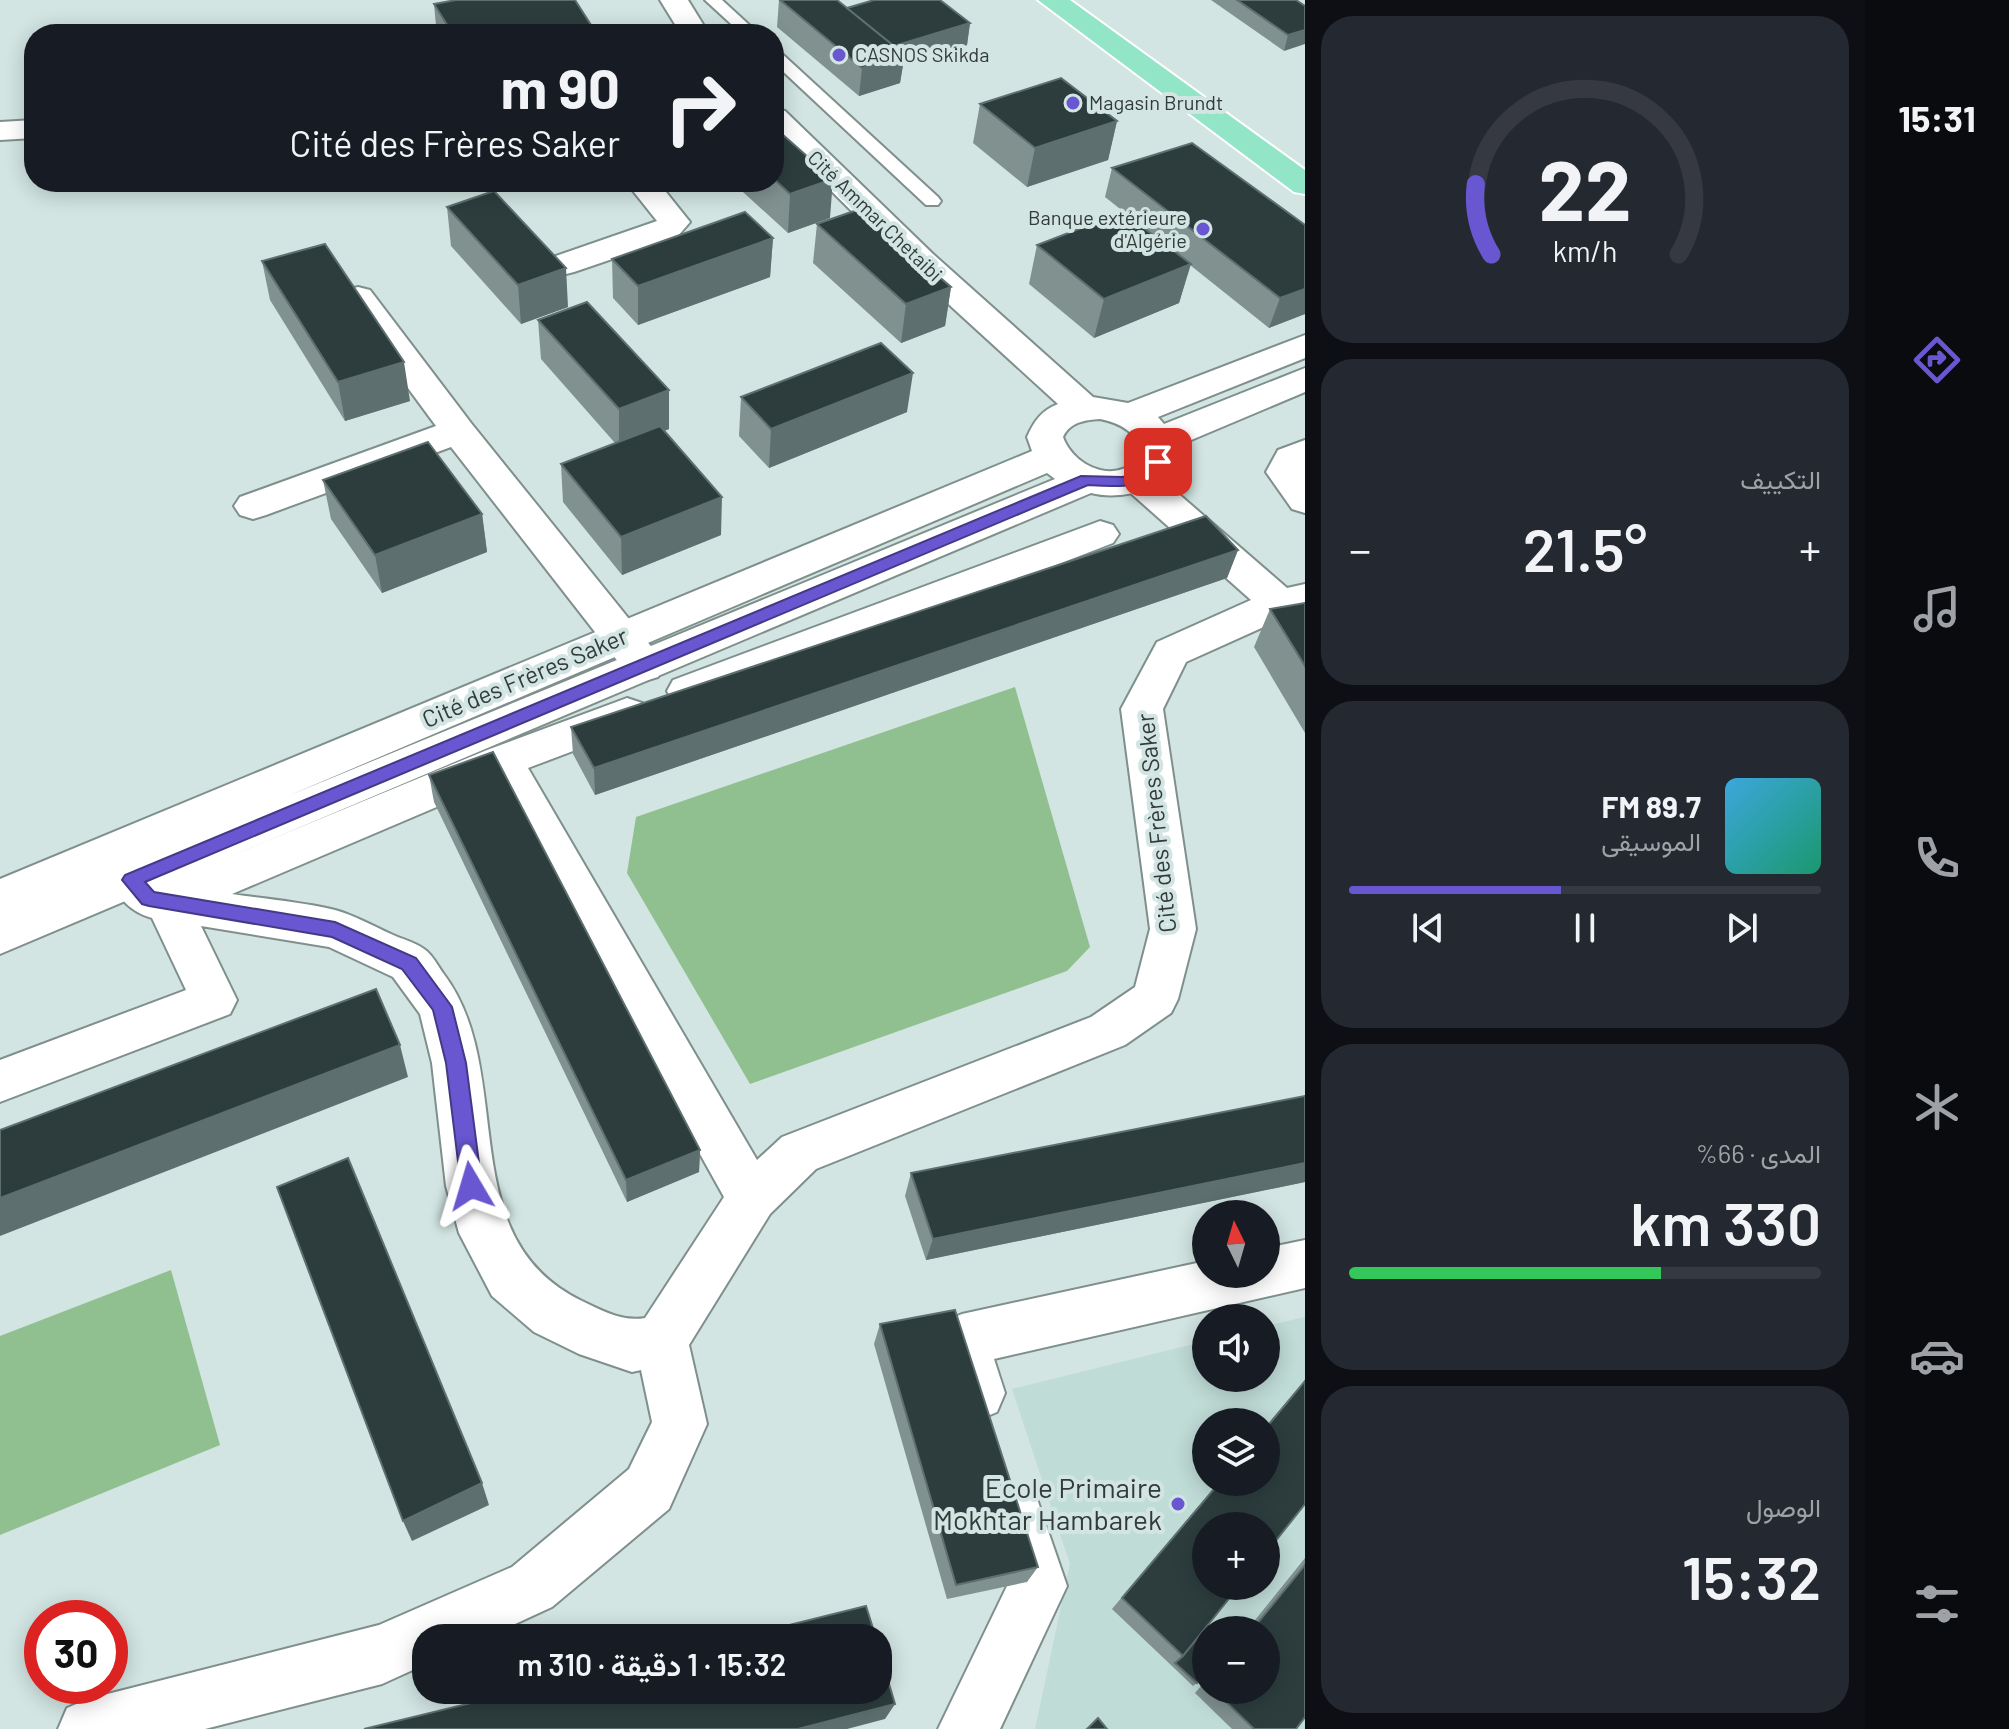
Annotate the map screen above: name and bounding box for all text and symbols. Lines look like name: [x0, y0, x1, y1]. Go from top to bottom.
place label: CASNOS Skikda: [855, 42, 989, 66]
marker: CASNOS Skikda: [830, 46, 848, 64]
text: 90 m: [500, 53, 620, 120]
icon: right: [648, 56, 752, 160]
place label: Magasin Brundt: [1089, 90, 1223, 114]
marker: Magasin Brundt: [1064, 94, 1082, 112]
text: 15:31: [1898, 96, 1976, 139]
text: Cité des Frères Saker: [290, 121, 620, 164]
text: 22: [1538, 138, 1632, 238]
street label: Cité Ammar Chetaibi: [804, 145, 948, 286]
place label: Banque extérieure d'Algérie: [1028, 205, 1187, 252]
marker: Banque extérieure d'Algérie: [1194, 220, 1212, 238]
text: km/h: [1553, 233, 1617, 268]
icon: directions: [1909, 332, 1965, 388]
pin: [1124, 428, 1192, 496]
icon: arrive: [1136, 440, 1180, 484]
text: التكييف: [1740, 463, 1821, 494]
text: 21.5°: [1523, 512, 1647, 584]
text: −: [1349, 522, 1371, 575]
text: +: [1799, 522, 1821, 575]
icon: music: [1909, 581, 1965, 637]
street label: Cité des Frères Saker: [417, 620, 632, 733]
street label: Cité des Frères Saker: [1130, 712, 1181, 934]
text: 89.7 FM: [1602, 788, 1701, 824]
text: الموسيقى: [1601, 825, 1701, 856]
icon: phone: [1909, 830, 1965, 886]
icon: previous: [1406, 906, 1450, 950]
icon: pause: [1563, 906, 1607, 950]
icon: next: [1720, 906, 1764, 950]
icon: climate: [1909, 1079, 1965, 1135]
text: المدى · 66%: [1696, 1137, 1821, 1168]
position arrow: [429, 1144, 513, 1228]
text: 330 km: [1630, 1186, 1821, 1258]
north arrow: [1192, 1200, 1280, 1288]
map controls: [1192, 1200, 1280, 1704]
button: sound: [1192, 1304, 1280, 1392]
icon: car: [1909, 1328, 1965, 1384]
button: layers: [1192, 1408, 1280, 1496]
place label: Ecole Primaire Mokhtar Hambarek: [933, 1470, 1162, 1536]
text: الوصول: [1746, 1491, 1821, 1522]
marker: Ecole Primaire Mokhtar Hambarek: [1169, 1495, 1187, 1513]
button: +: [1192, 1512, 1280, 1600]
text: 15:32: [1682, 1540, 1821, 1612]
icon: filters: [1909, 1576, 1965, 1632]
speed limit sign: 30: [24, 1600, 128, 1704]
button: −: [1192, 1616, 1280, 1704]
text: 15:32 · 1 دقيقة · 310 m: [518, 1646, 786, 1682]

